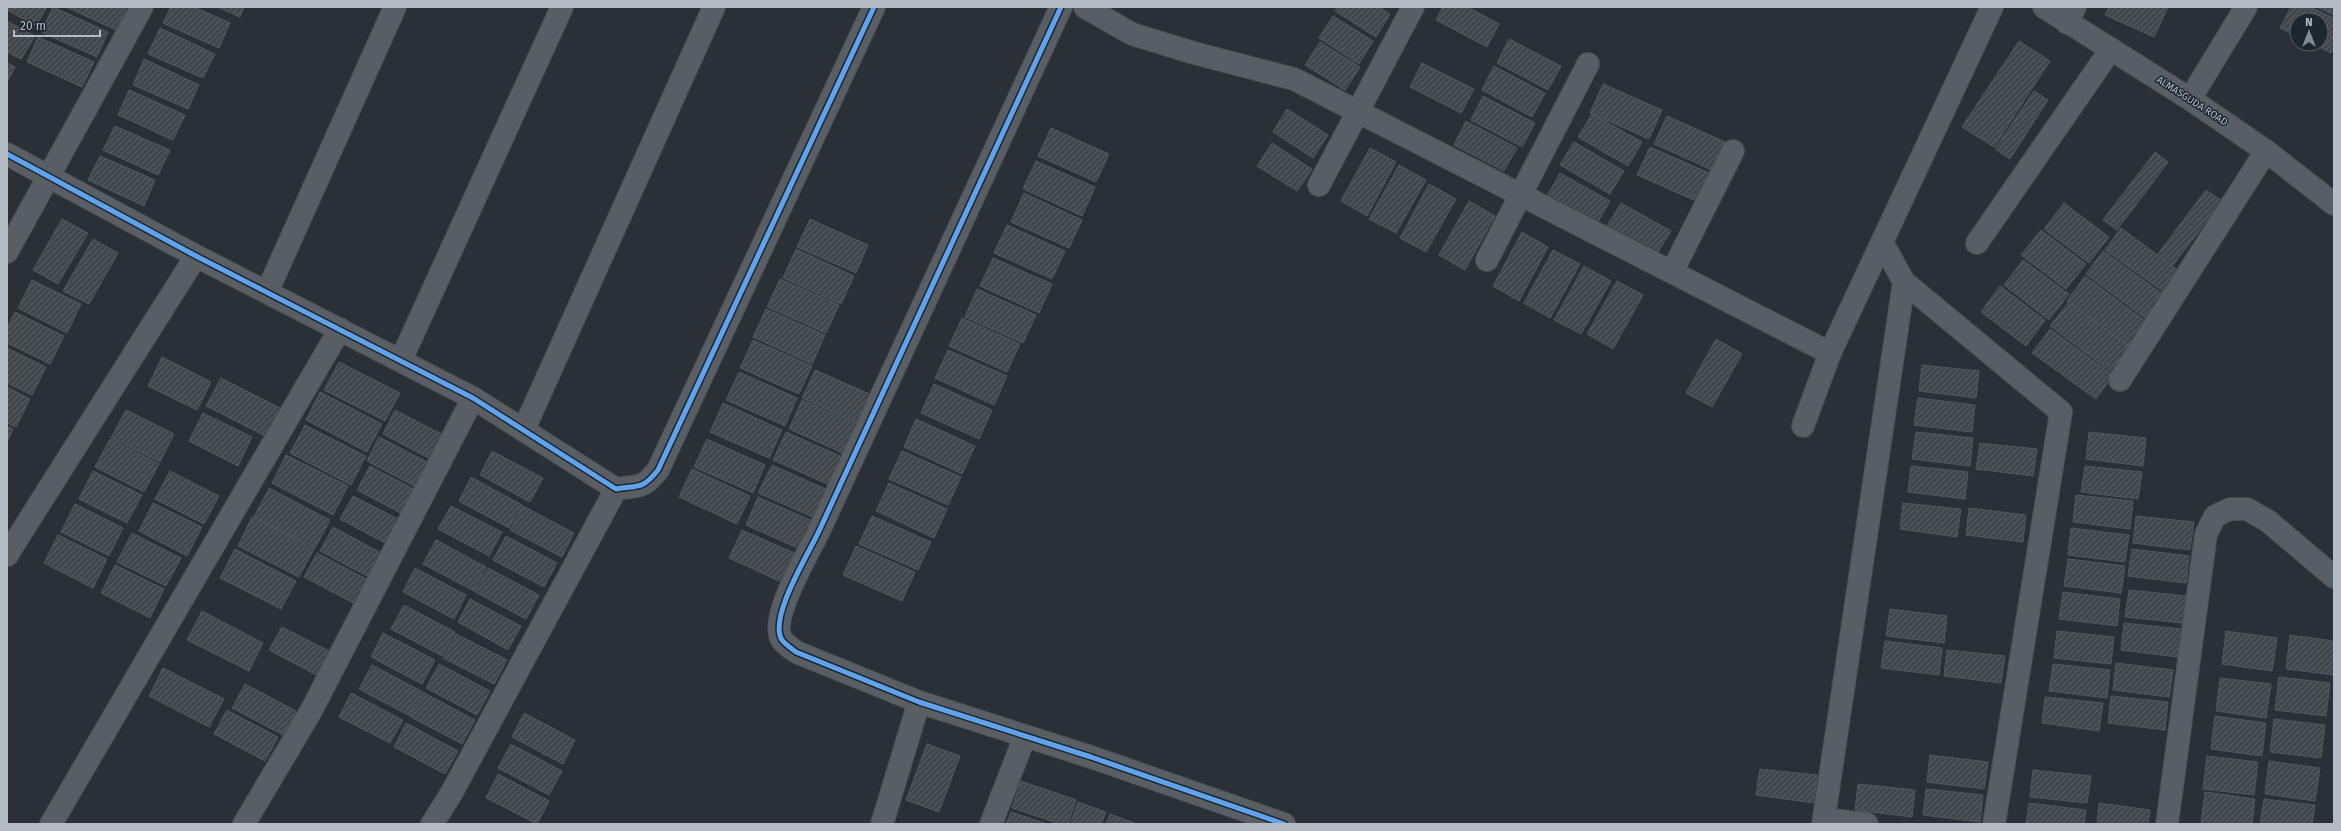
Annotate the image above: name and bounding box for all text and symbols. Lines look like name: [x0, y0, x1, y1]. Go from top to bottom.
scale bar: [14, 12, 100, 38]
north arrow: [2289, 12, 2329, 52]
text: N: [2305, 16, 2313, 29]
text: 20 m: [20, 19, 46, 33]
street label: ALMASGUDA ROAD: [2154, 74, 2230, 128]

